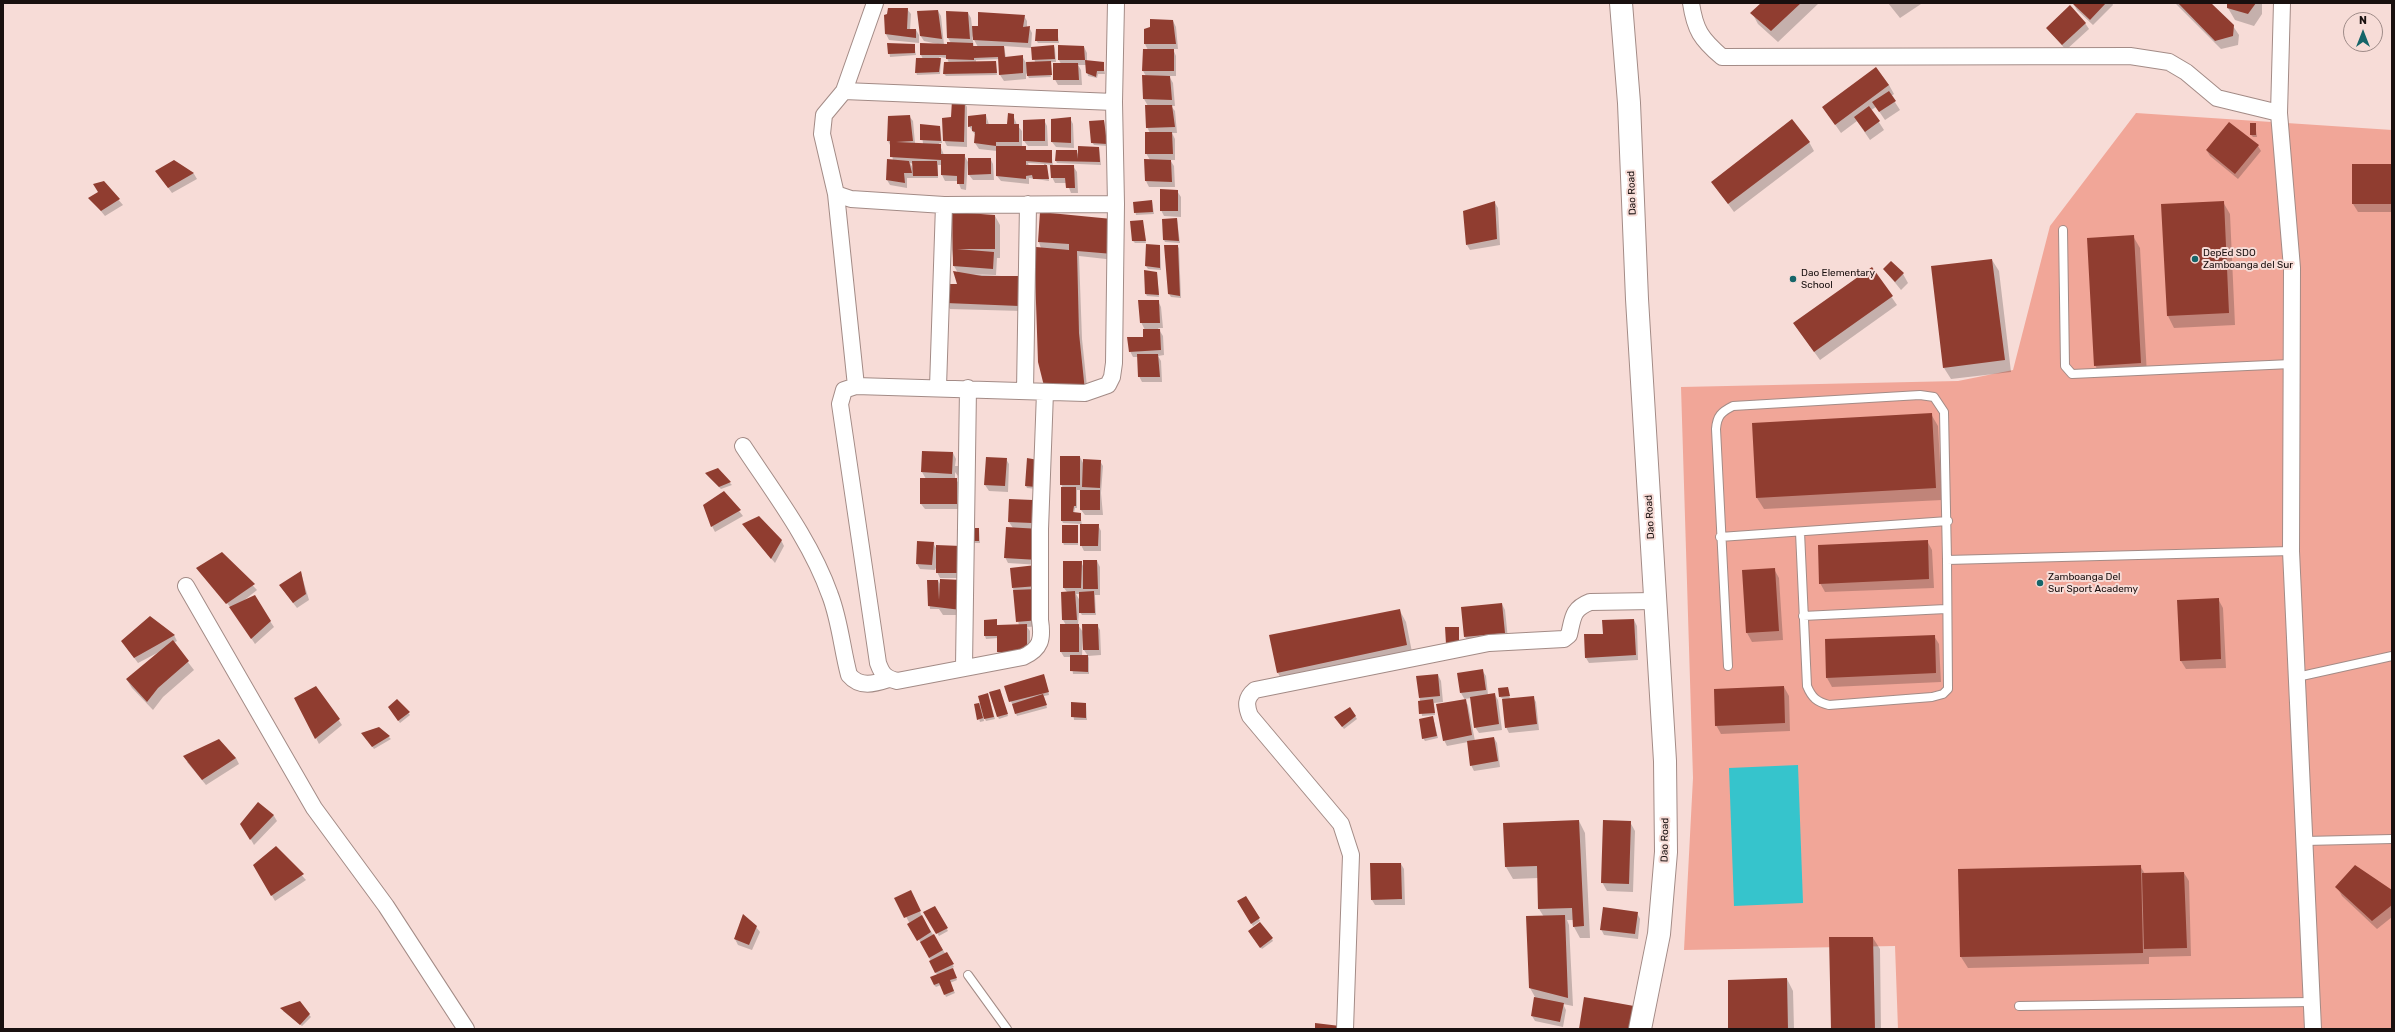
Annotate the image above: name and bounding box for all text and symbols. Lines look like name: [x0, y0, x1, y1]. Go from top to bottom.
north arrow: [2343, 12, 2383, 52]
text: N: [2359, 14, 2367, 27]
street label: Dao Road: [1625, 171, 1639, 215]
place label: DepEd SDO Zamboanga del Sur: [2203, 247, 2293, 270]
marker: DepEd SDO Zamboanga del Sur: [2190, 254, 2200, 264]
place label: Dao Elementary School: [1801, 267, 1875, 290]
marker: Dao Elementary School: [1788, 274, 1798, 284]
street label: Dao Road: [1643, 495, 1657, 539]
place label: Zamboanga Del Sur Sport Academy: [2048, 571, 2138, 594]
marker: Zamboanga Del Sur Sport Academy: [2035, 578, 2045, 588]
street label: Dao Road: [1659, 818, 1671, 862]

